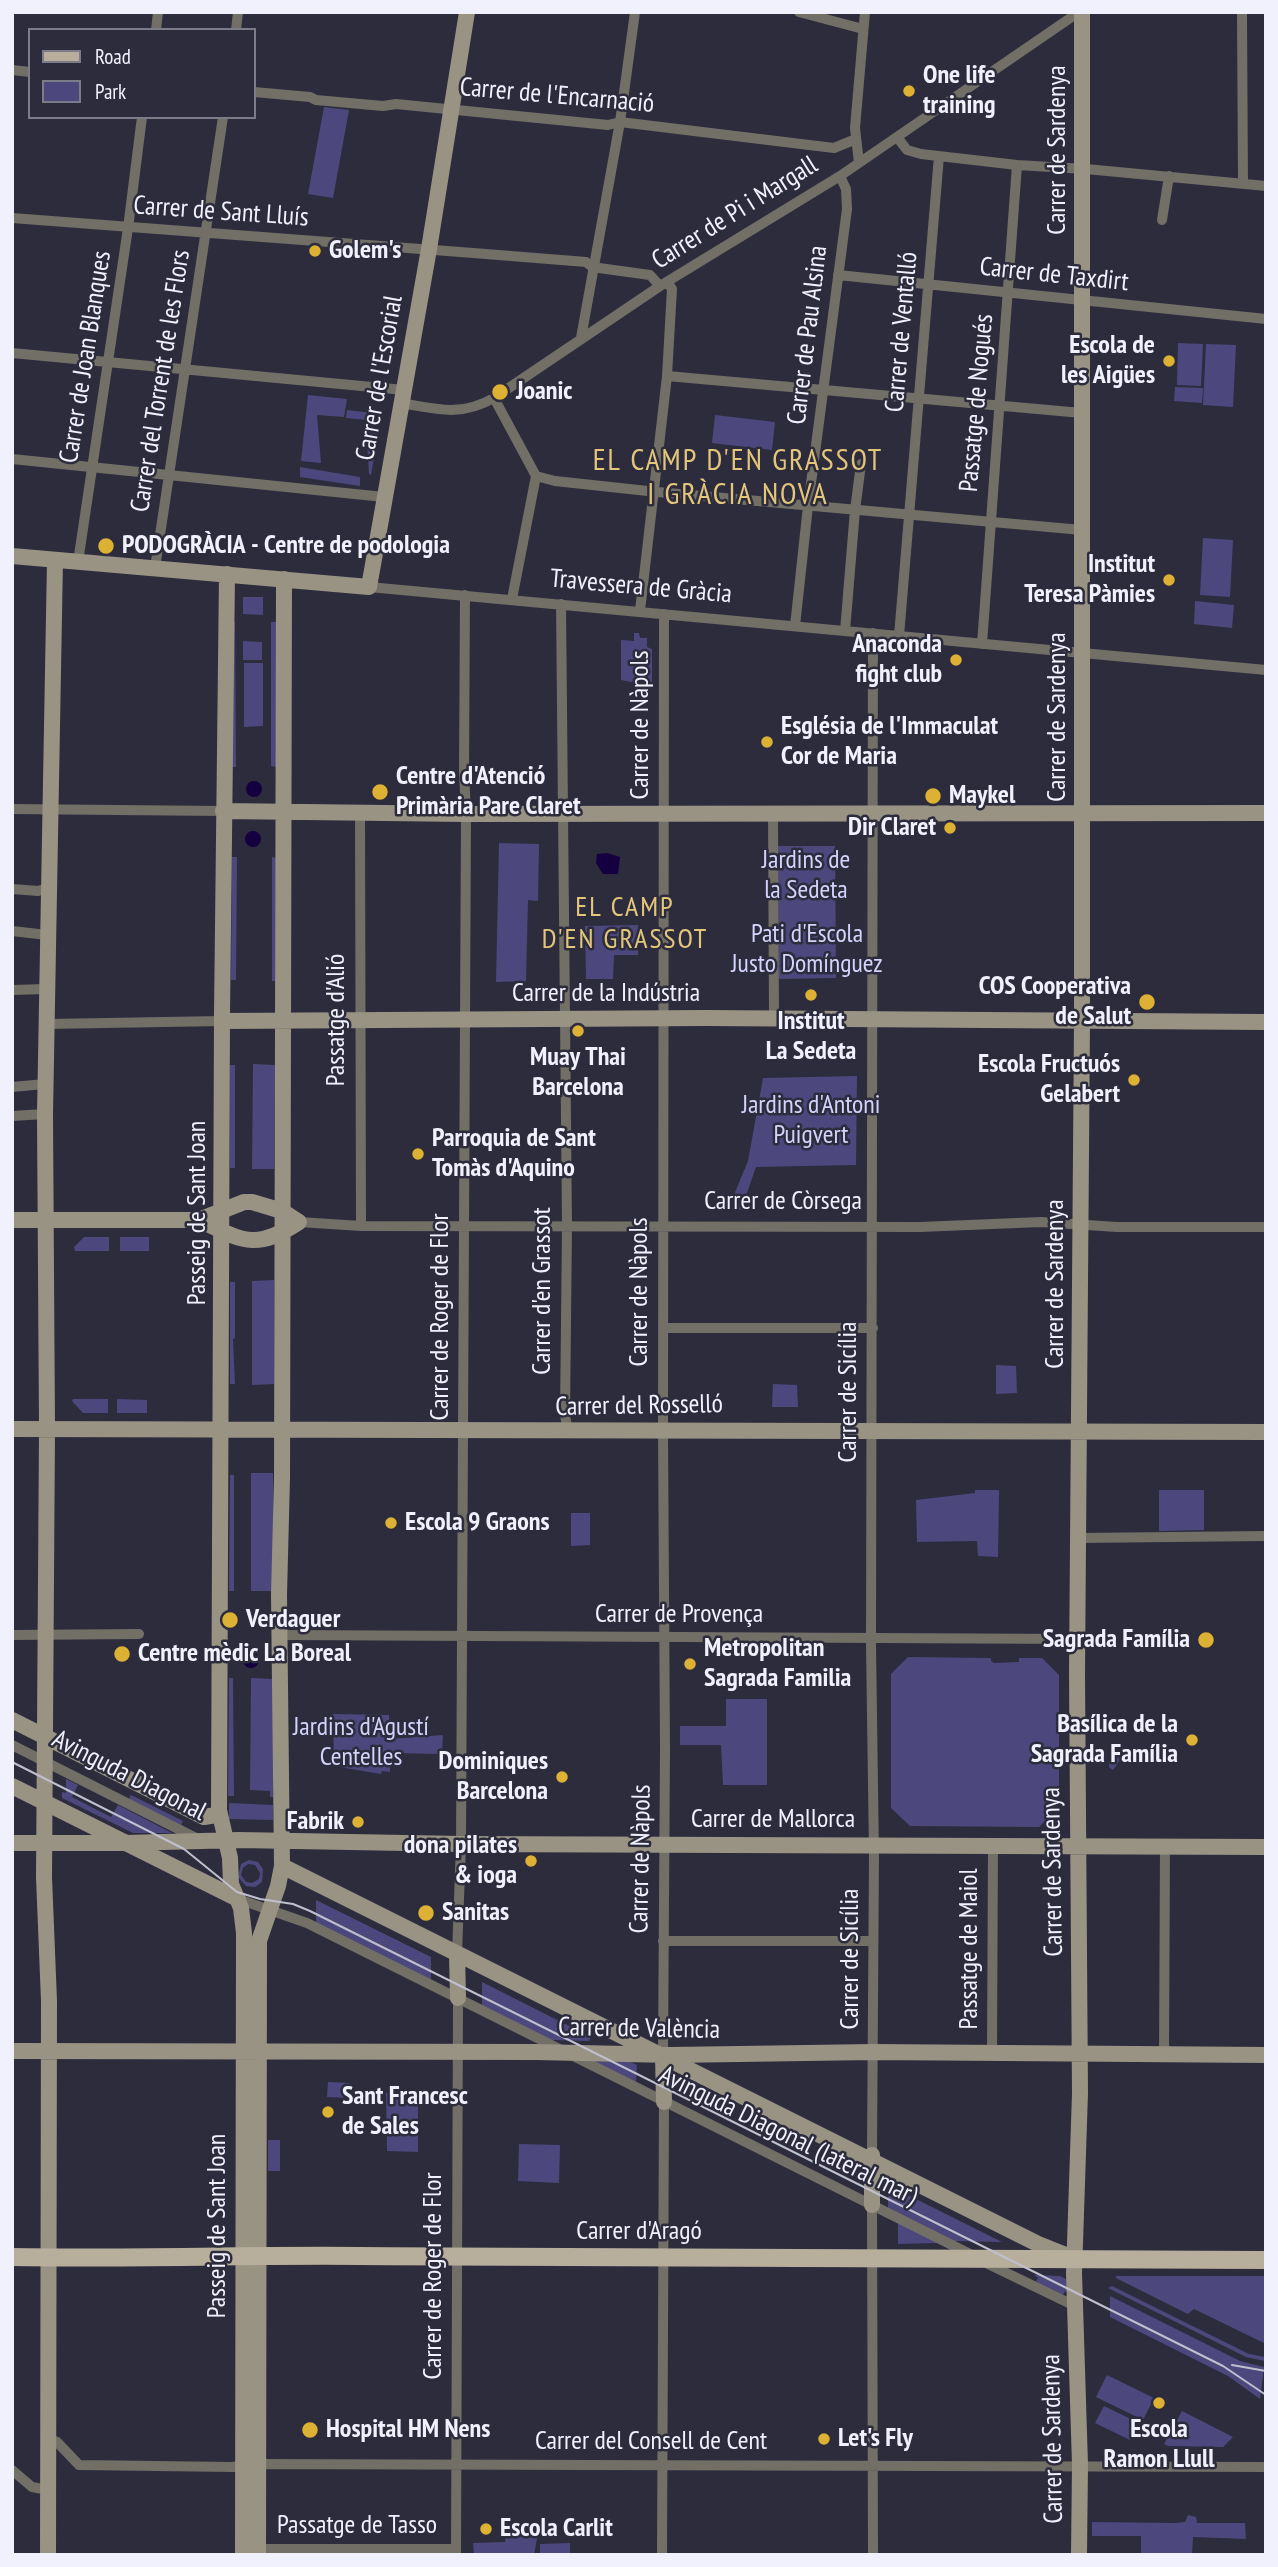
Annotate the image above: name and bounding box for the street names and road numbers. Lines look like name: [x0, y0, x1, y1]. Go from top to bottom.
street label: Carrer de Sardenya: [1042, 65, 1074, 235]
street label: Carrer de l'Encarnació: [458, 72, 656, 120]
street label: Carrer de Pi i Margall: [647, 150, 823, 276]
street label: Carrer de Sant Lluís: [132, 190, 310, 234]
street label: Carrer de Pau Alsina: [782, 244, 834, 426]
street label: Carrer del Torrent de les Flors: [125, 248, 197, 514]
street label: Carrer de Joan Blanques: [54, 249, 118, 465]
street label: Carrer de Ventalló: [879, 250, 925, 414]
street label: Carrer de Taxdirt: [978, 252, 1130, 298]
street label: Carrer de l'Escorial: [350, 293, 410, 463]
street label: Passatge de Nogués: [954, 313, 1000, 493]
street label: Travessera de Gràcia: [549, 564, 733, 610]
street label: Carrer de Sardenya: [1042, 632, 1074, 802]
street label: Carrer de Nàpols: [625, 651, 657, 799]
street label: Passatge d'Alió: [321, 954, 353, 1086]
street label: Carrer de la Indústria: [512, 978, 700, 1010]
street label: Passeig de Sant Joan: [182, 1121, 214, 1305]
street label: Carrer de Còrsega: [704, 1186, 862, 1218]
street label: Carrer de Sardenya: [1040, 1199, 1072, 1369]
street label: Carrer d'en Grassot: [527, 1207, 559, 1375]
street label: Carrer de Roger de Flor: [425, 1213, 457, 1421]
street label: Carrer de Nàpols: [624, 1218, 656, 1366]
street label: Carrer de Sicília: [833, 1322, 865, 1462]
street label: Carrer del Rosselló: [555, 1389, 723, 1423]
street label: Carrer de Provença: [595, 1599, 763, 1631]
street label: Avinguda Diagonal: [47, 1724, 211, 1828]
street label: Carrer de Nàpols: [624, 1784, 658, 1934]
street label: Carrer de Sardenya: [1036, 1787, 1070, 1957]
street label: Carrer de Mallorca: [691, 1804, 855, 1836]
street label: Passatge de Maiol: [954, 1868, 986, 2030]
street label: Carrer de Sicília: [835, 1889, 867, 2029]
street label: Carrer de València: [558, 2012, 720, 2046]
street label: Avinguda Diagonal (lateral mar): [654, 2060, 922, 2212]
street label: Passeig de Sant Joan: [202, 2134, 234, 2318]
street label: Carrer de Roger de Flor: [418, 2172, 450, 2380]
street label: Carrer d'Aragó: [576, 2216, 702, 2248]
street label: Carrer de Sardenya: [1036, 2354, 1070, 2524]
street label: Carrer del Consell de Cent: [535, 2426, 767, 2458]
street label: Passatge de Tasso: [277, 2510, 437, 2542]

